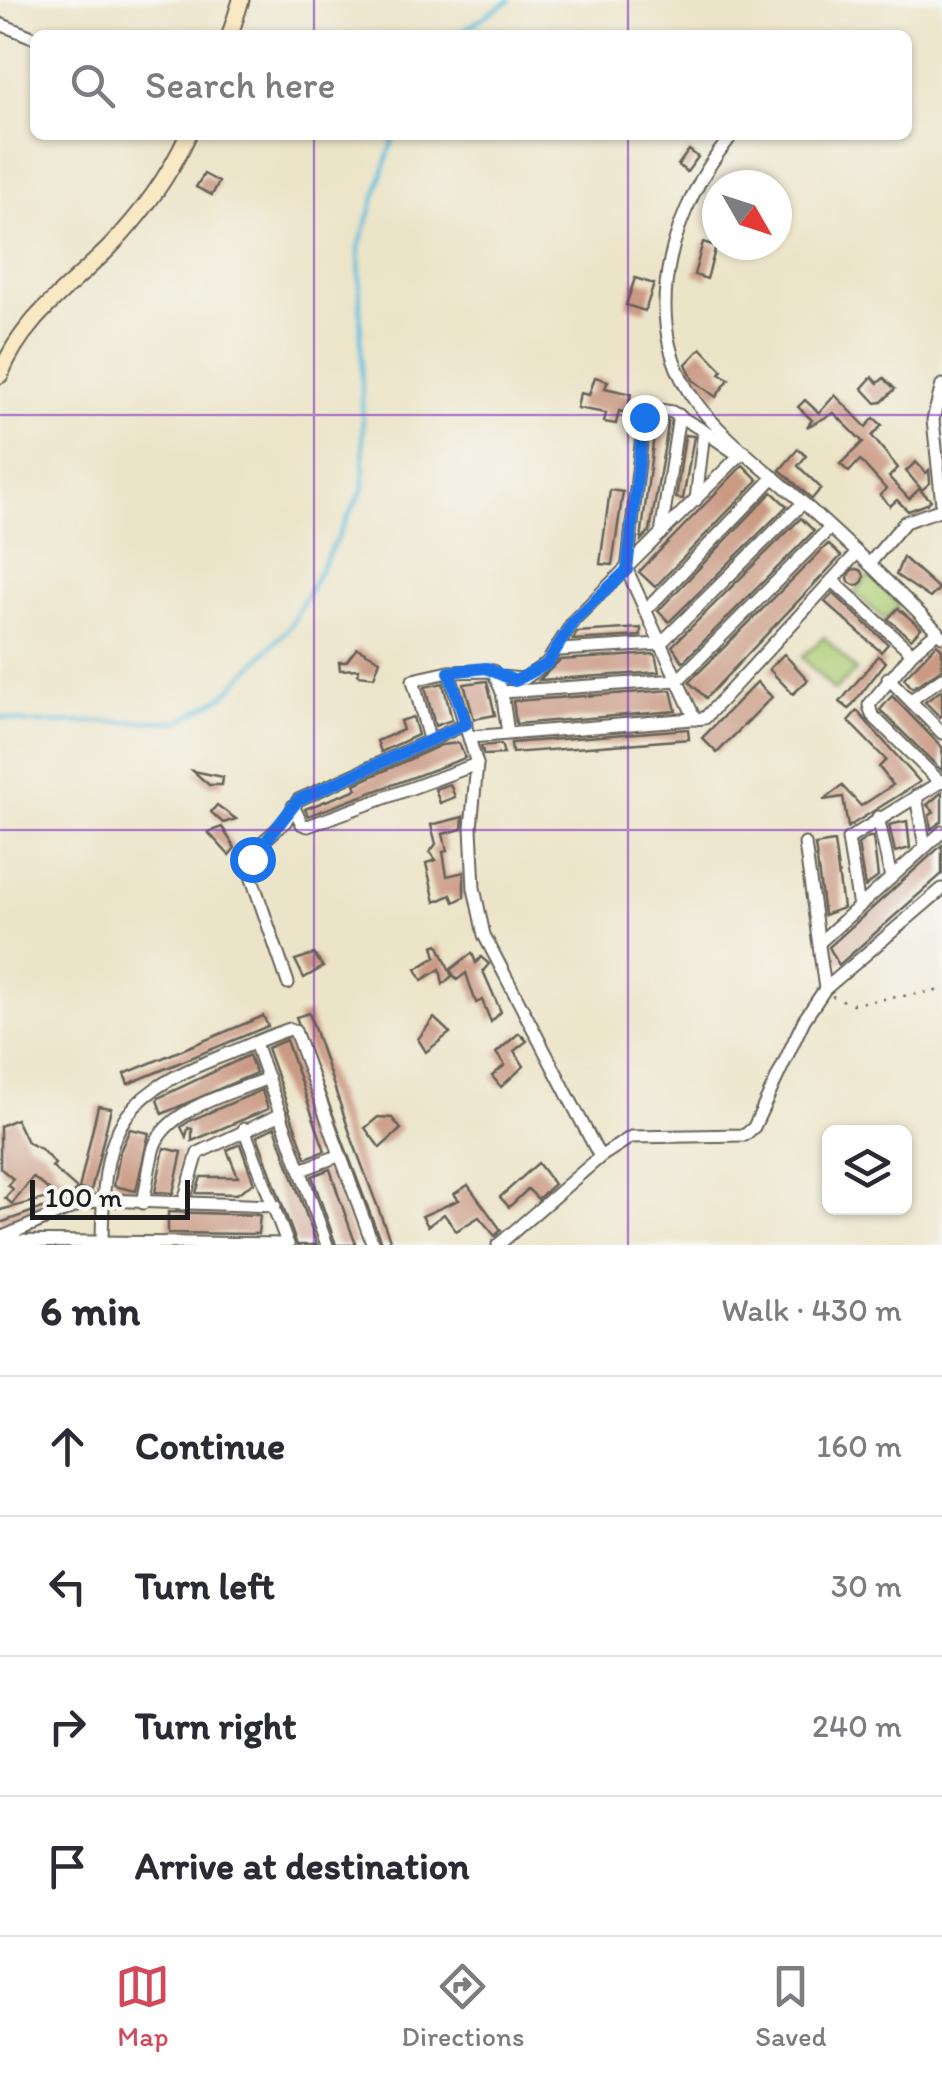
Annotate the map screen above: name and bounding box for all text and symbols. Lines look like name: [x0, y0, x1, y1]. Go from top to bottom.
search box: [30, 30, 912, 140]
icon: search: [65, 58, 120, 113]
text: Search here: [145, 62, 336, 108]
north arrow: [702, 170, 792, 260]
route end: [622, 395, 668, 441]
route start: [230, 837, 276, 883]
map controls: [822, 1125, 912, 1215]
button: layers: [822, 1125, 912, 1215]
scale bar: [30, 1175, 190, 1220]
text: 100 m: [45, 1180, 122, 1214]
text: 6 min: [40, 1285, 140, 1336]
text: Walk · 430 m: [721, 1291, 902, 1329]
icon: ahead: [40, 1419, 95, 1474]
text: Continue: [135, 1423, 285, 1469]
text: 160 m: [816, 1427, 902, 1465]
icon: left: [40, 1559, 95, 1614]
text: Turn left: [135, 1563, 275, 1609]
text: 30 m: [831, 1567, 902, 1605]
icon: right: [40, 1699, 95, 1754]
text: Turn right: [135, 1703, 297, 1749]
text: 240 m: [812, 1707, 902, 1745]
icon: arrive: [40, 1839, 95, 1894]
text: Arrive at destination: [135, 1843, 470, 1889]
tab: Map: [115, 1959, 170, 2053]
tab: Directions: [401, 1959, 524, 2053]
tab: Saved: [755, 1959, 827, 2053]

